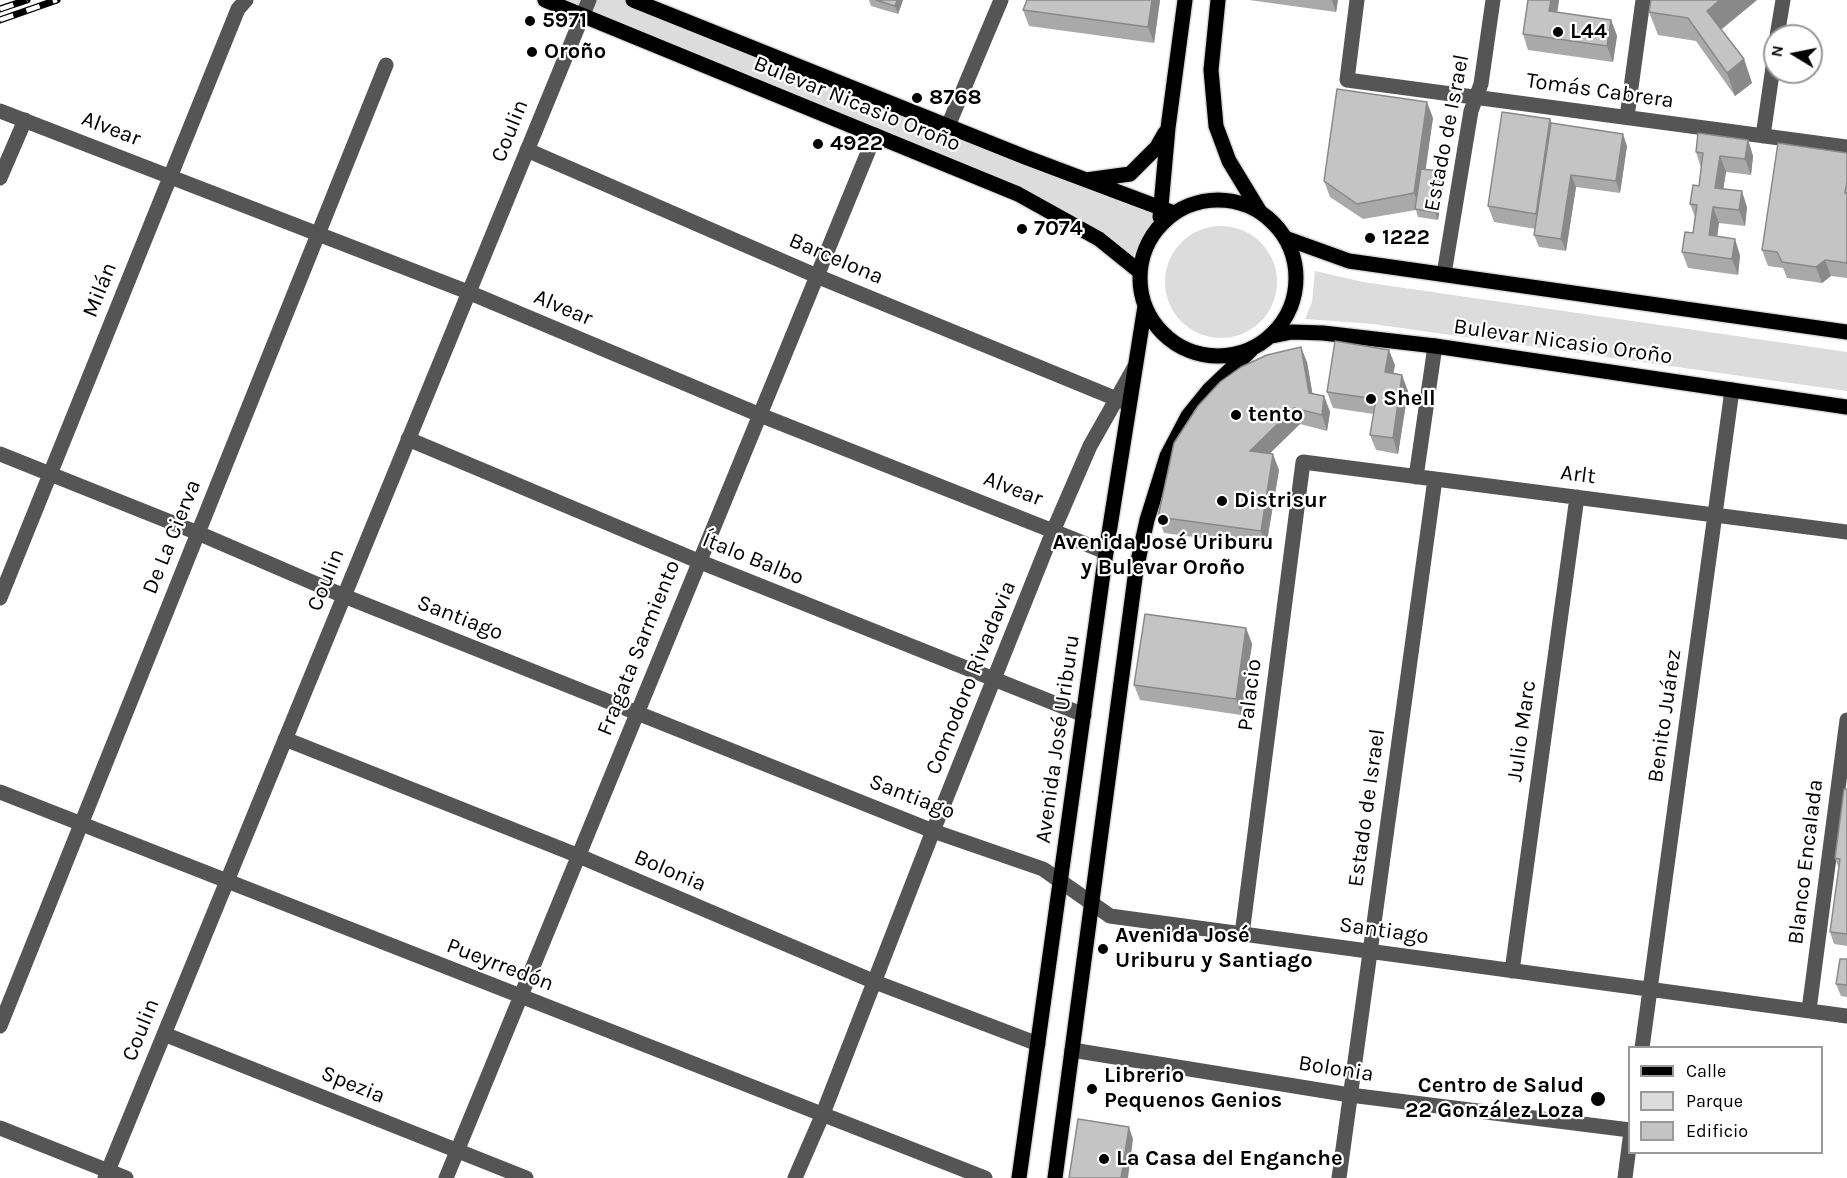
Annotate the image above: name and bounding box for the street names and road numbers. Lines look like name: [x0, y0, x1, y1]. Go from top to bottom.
street label: Bulevar Nicasio Oroño: [750, 50, 964, 158]
street label: Estado de Israel: [1419, 52, 1475, 214]
street label: Tomás Cabrera: [1525, 68, 1675, 114]
street label: Coulin: [486, 96, 534, 166]
street label: Alvear: [78, 106, 144, 152]
street label: Barcelona: [785, 227, 887, 291]
street label: Milán: [77, 259, 123, 321]
street label: Alvear: [530, 284, 596, 332]
street label: Bulevar Nicasio Oroño: [1452, 314, 1674, 370]
street label: Arlt: [1559, 460, 1597, 490]
street label: Alvear: [980, 466, 1046, 512]
street label: De La Cierva: [137, 476, 207, 598]
street label: Ítalo Balbo: [698, 527, 808, 591]
street label: Coulin: [302, 545, 350, 615]
street label: Fragata Sarmiento: [592, 556, 686, 740]
street label: Comodoro Rivadavia: [920, 577, 1022, 779]
street label: Santiago: [413, 590, 507, 646]
street label: Avenida José Uriburu: [1030, 633, 1086, 845]
street label: Benito Juárez: [1643, 648, 1687, 784]
street label: Palacio: [1232, 657, 1268, 733]
street label: Julio Marc: [1502, 679, 1542, 783]
street label: Estado de Israel: [1343, 727, 1391, 889]
street label: Santiago: [865, 769, 959, 825]
street label: Blanco Encalada: [1783, 778, 1829, 946]
street label: Bolonia: [630, 844, 710, 898]
street label: Santiago: [1338, 912, 1430, 950]
street label: Pueyrredón: [443, 933, 557, 997]
street label: Coulin: [117, 995, 165, 1065]
street label: Bolonia: [1296, 1050, 1376, 1088]
street label: Spezia: [317, 1060, 389, 1110]

